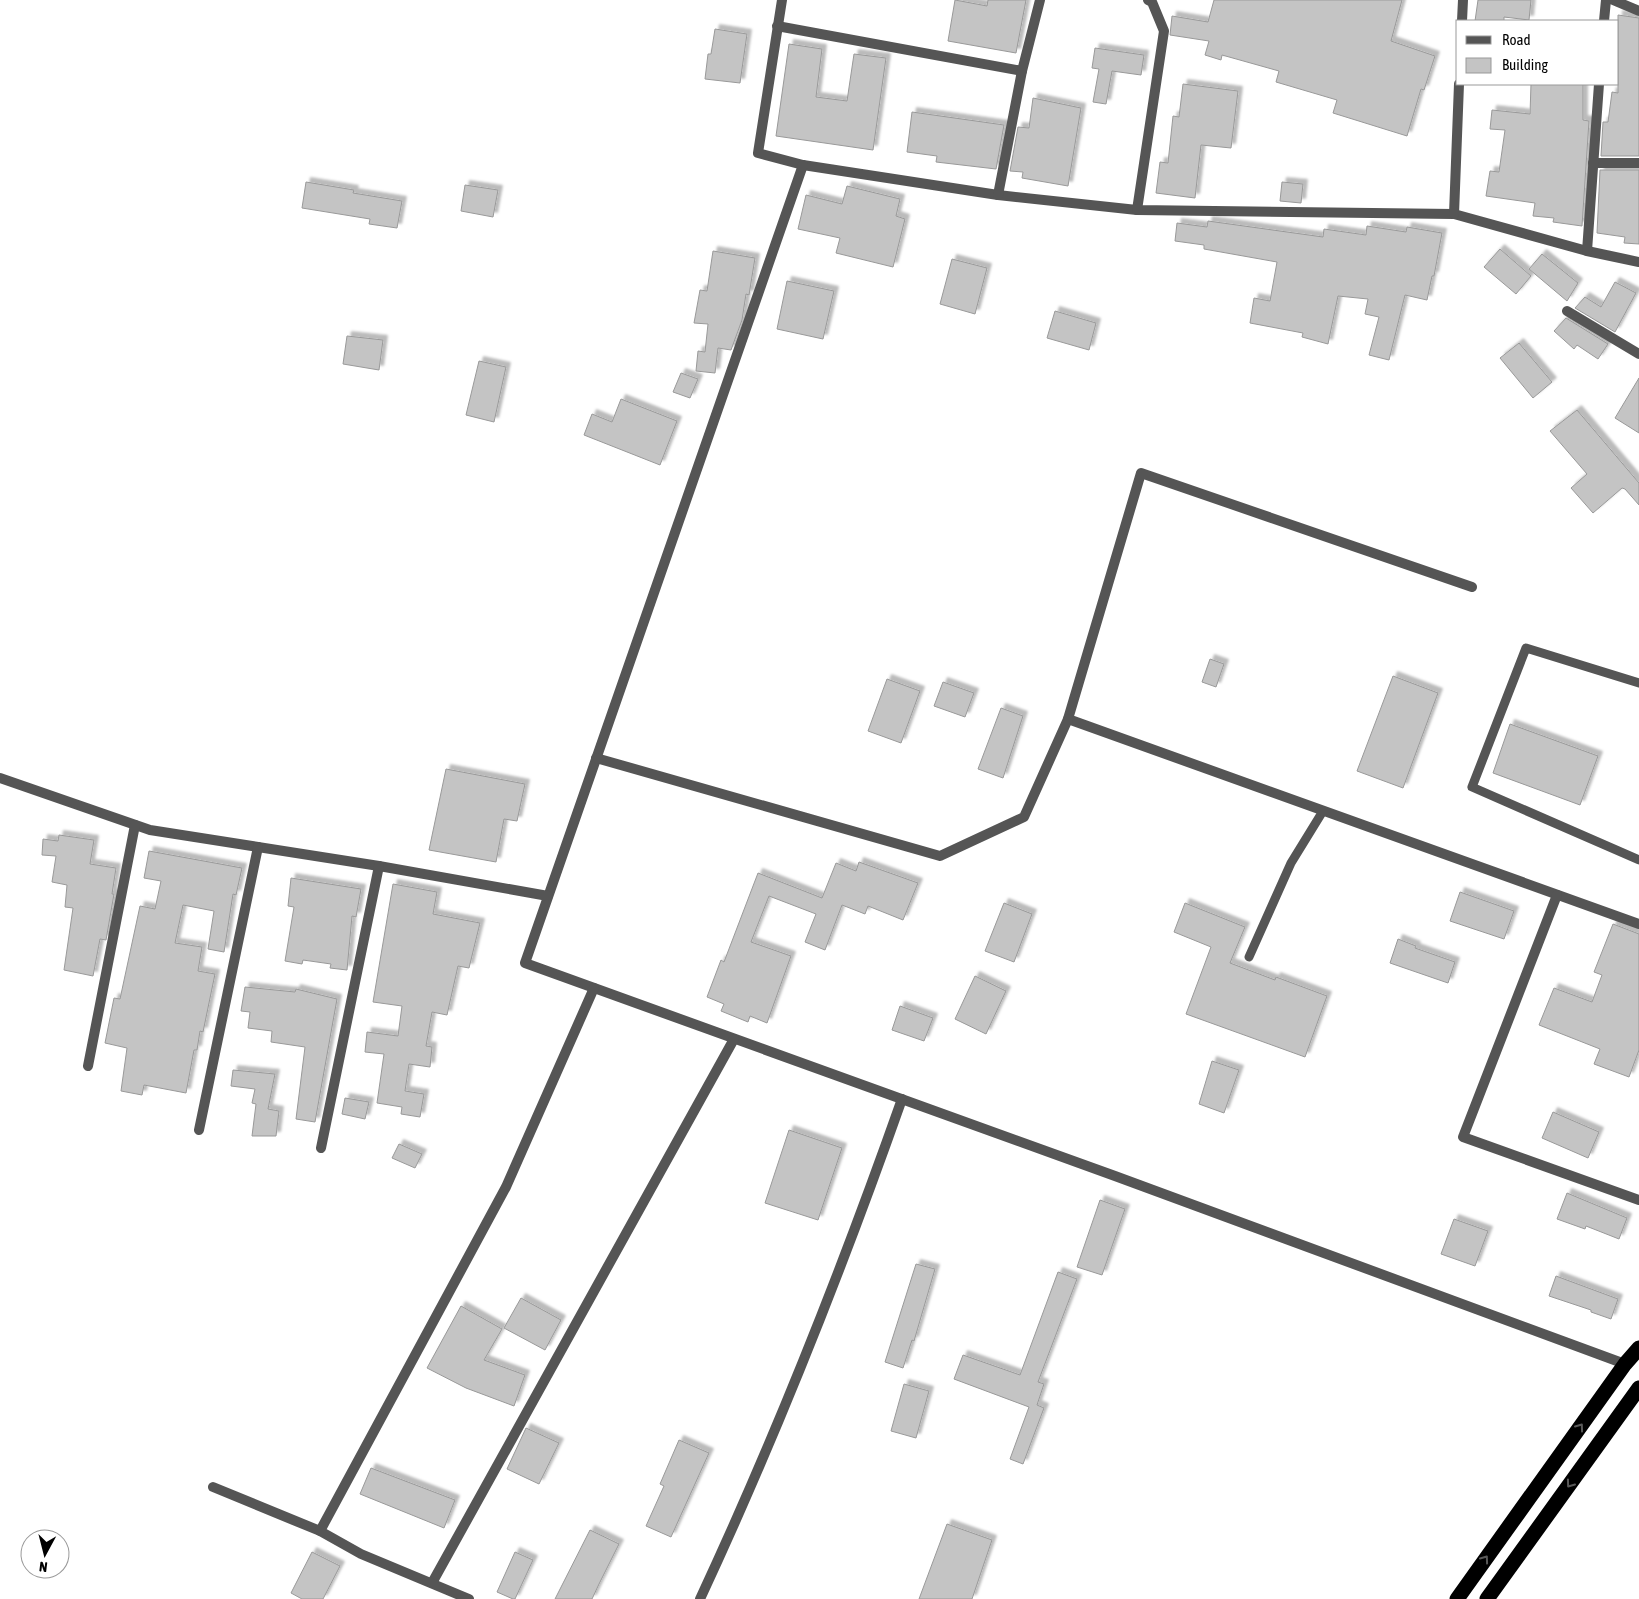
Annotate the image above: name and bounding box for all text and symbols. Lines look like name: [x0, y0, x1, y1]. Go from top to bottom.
legend: [1456, 20, 1619, 85]
text: Road: [1502, 31, 1531, 48]
text: Building: [1502, 56, 1548, 73]
one-way arrow: [1574, 1423, 1583, 1433]
one-way arrow: [1567, 1478, 1576, 1488]
north arrow: [20, 1529, 70, 1579]
one-way arrow: [1479, 1555, 1488, 1565]
text: N: [38, 1558, 48, 1575]

